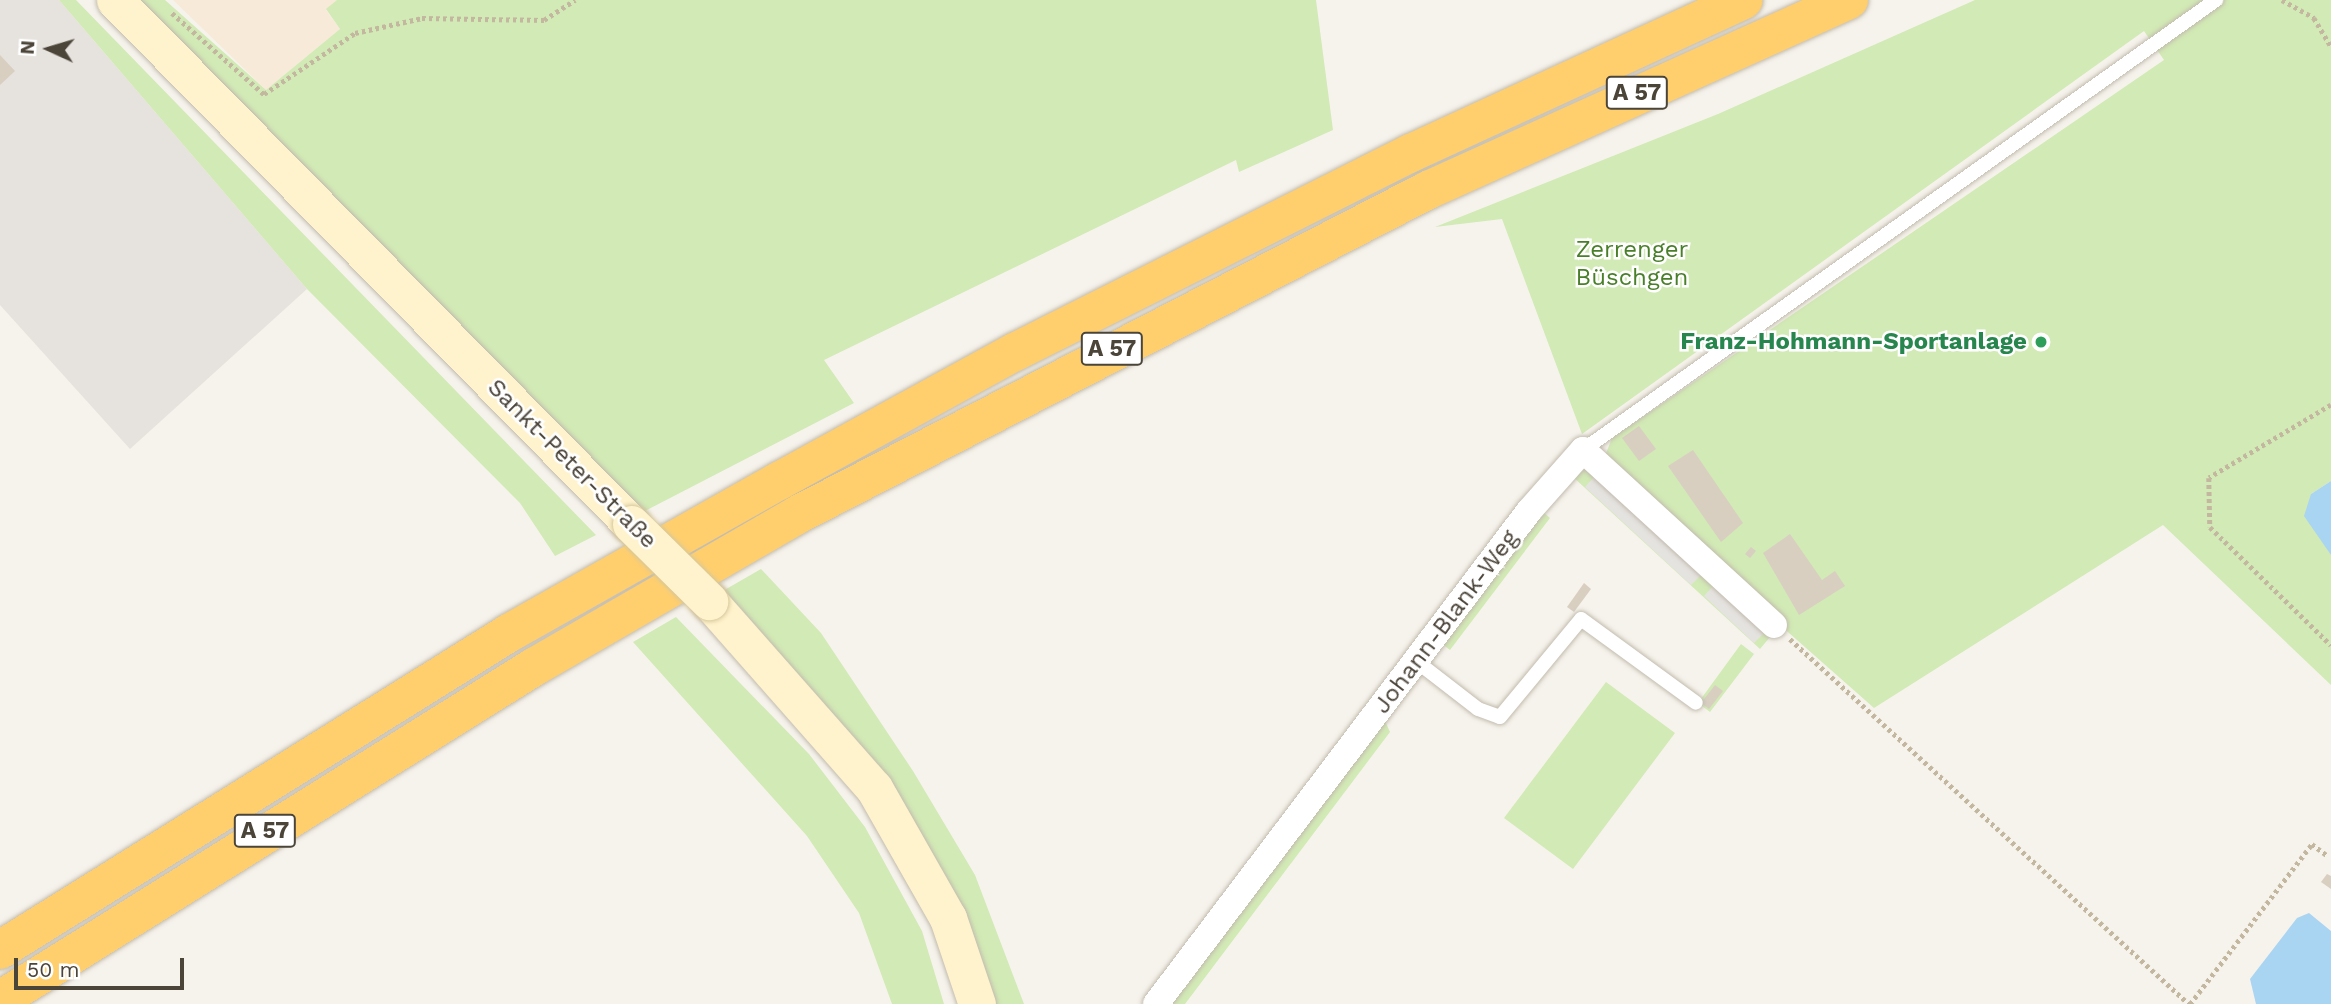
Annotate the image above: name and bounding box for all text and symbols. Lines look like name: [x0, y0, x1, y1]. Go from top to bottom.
north arrow: [14, 14, 84, 84]
text: N: [16, 40, 40, 55]
road number: A 57: [1606, 74, 1668, 113]
park label: Zerrenger Büschgen: [1576, 236, 1688, 292]
place label: Franz-Hohmann-Sportanlage: [1680, 328, 2027, 356]
road number: A 57: [1080, 330, 1144, 368]
marker: Franz-Hohmann-Sportanlage: [2033, 334, 2049, 350]
street label: Sankt-Peter-Straße: [481, 373, 663, 555]
street label: Johann-Blank-Weg: [1368, 525, 1524, 719]
road number: A 57: [233, 811, 296, 850]
scale bar: [18, 944, 187, 988]
text: 50 m: [27, 957, 79, 982]

